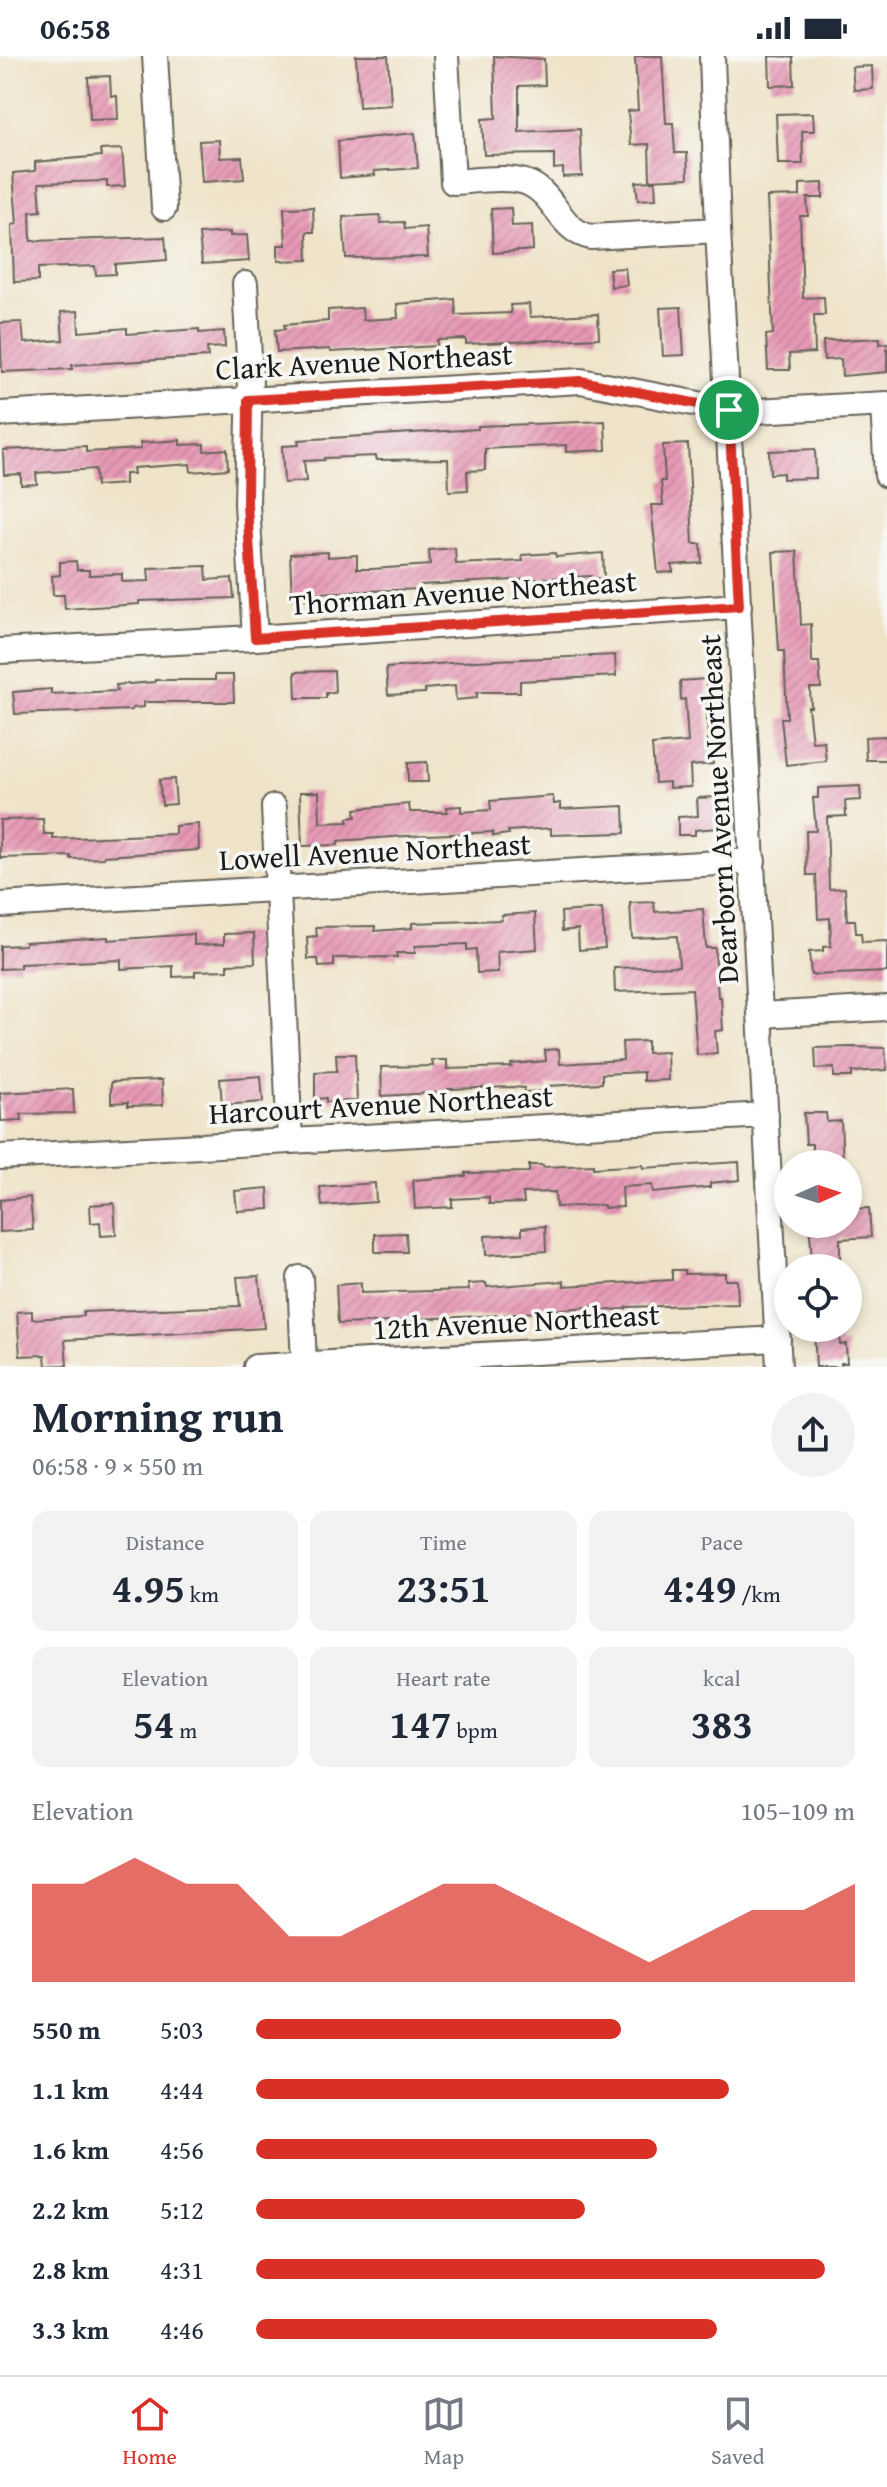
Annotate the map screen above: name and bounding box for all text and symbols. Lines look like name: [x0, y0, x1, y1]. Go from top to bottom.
text: 06:58: [40, 6, 111, 50]
street label: Clark Avenue Northeast: [214, 331, 514, 391]
pin: [695, 376, 763, 444]
icon: arrive: [707, 388, 751, 432]
street label: Thorman Avenue Northeast: [288, 558, 638, 626]
street label: Dearborn Avenue Northeast: [687, 633, 749, 985]
street label: Lowell Avenue Northeast: [218, 821, 532, 881]
street label: Harcourt Avenue Northeast: [208, 1073, 555, 1135]
north arrow: [774, 1150, 862, 1238]
map controls: [774, 1150, 862, 1342]
button: locate: [774, 1254, 862, 1342]
street label: 12th Avenue Northeast: [371, 1291, 661, 1350]
text: Morning run: [32, 1384, 283, 1448]
button: share: [771, 1393, 855, 1477]
text: 06:58 · 9 × 550 m: [32, 1446, 203, 1485]
text: Distance: [126, 1526, 205, 1558]
text: Time: [420, 1526, 467, 1558]
text: Pace: [701, 1526, 743, 1558]
text: 4.95: [111, 1558, 185, 1617]
text: 23:51: [396, 1558, 491, 1617]
text: 4:49: [663, 1558, 736, 1617]
text: km: [185, 1578, 219, 1610]
text: /km: [736, 1578, 781, 1610]
text: Elevation: [122, 1662, 208, 1694]
text: Heart rate: [396, 1662, 491, 1694]
text: kcal: [703, 1662, 741, 1694]
text: 54: [133, 1694, 174, 1753]
text: 147: [389, 1694, 452, 1753]
text: 383: [691, 1694, 753, 1753]
text: m: [174, 1714, 197, 1746]
text: bpm: [452, 1714, 498, 1746]
text: Elevation: [32, 1791, 134, 1830]
text: 105–109 m: [741, 1791, 855, 1830]
text: 550 m: [32, 2010, 100, 2049]
text: 5:03: [160, 2010, 204, 2049]
text: 1.1 km: [32, 2070, 109, 2109]
text: 4:44: [160, 2070, 204, 2109]
text: 1.6 km: [32, 2130, 109, 2169]
text: 4:56: [160, 2130, 204, 2169]
text: 2.2 km: [32, 2190, 109, 2229]
text: 5:12: [160, 2190, 204, 2229]
text: 2.8 km: [32, 2250, 109, 2289]
text: 4:31: [160, 2250, 204, 2289]
text: 3.3 km: [32, 2310, 109, 2349]
text: 4:46: [160, 2310, 204, 2349]
tab: Home: [123, 2392, 177, 2472]
tab: Map: [422, 2392, 466, 2472]
tab: Saved: [711, 2392, 764, 2472]

